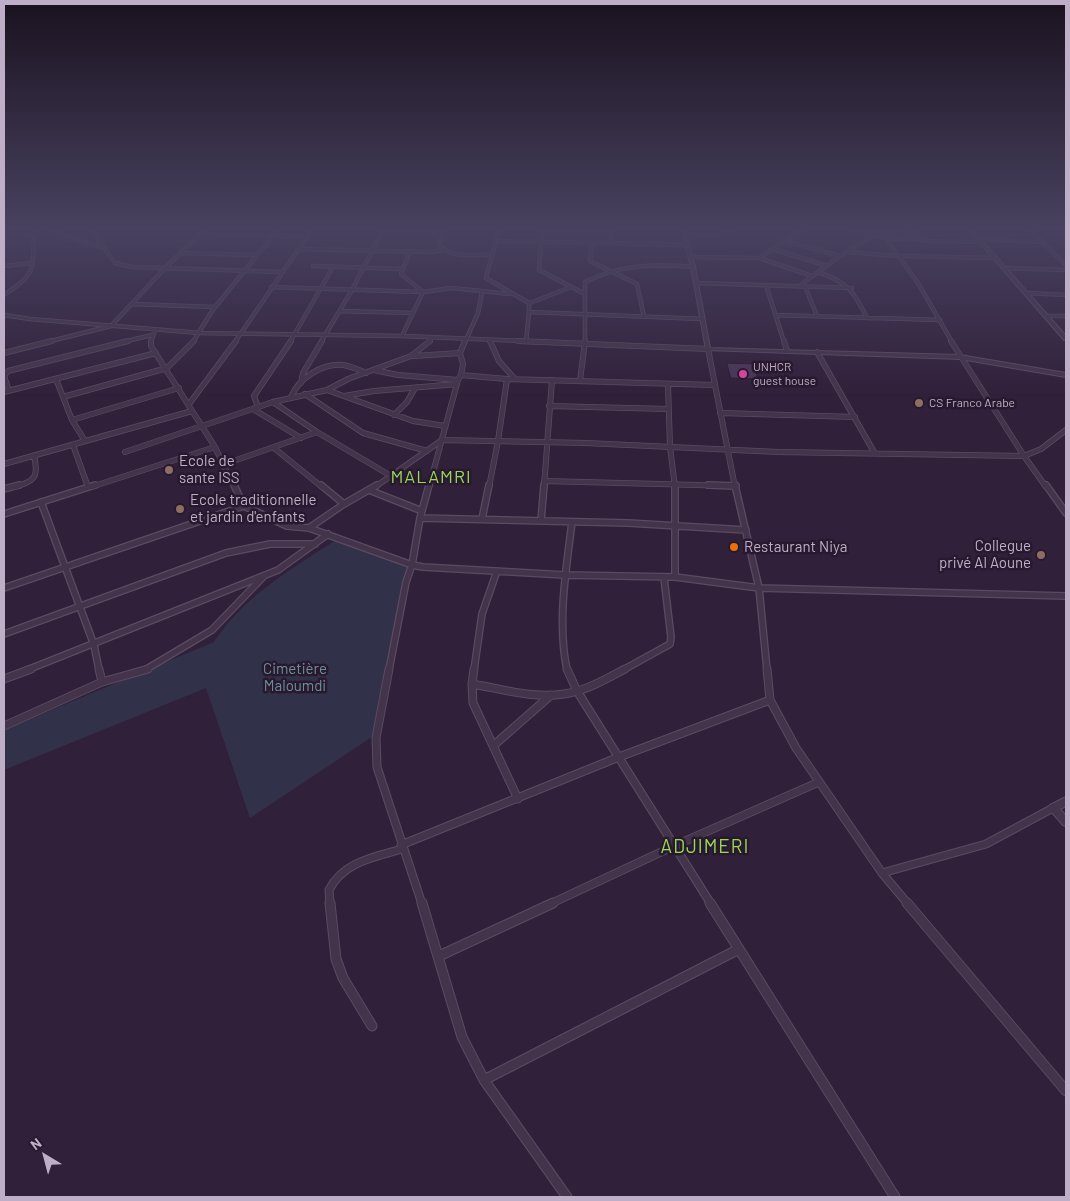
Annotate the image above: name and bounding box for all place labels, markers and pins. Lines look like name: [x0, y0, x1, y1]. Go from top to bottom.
place label: UNHCR guest house: [753, 360, 816, 388]
marker: UNHCR guest house: [737, 368, 749, 380]
place label: CS Franco Arabe: [929, 396, 1015, 410]
marker: CS Franco Arabe: [913, 397, 925, 409]
place label: Ecole de sante ISS: [179, 452, 240, 487]
marker: Ecole de sante ISS: [163, 464, 175, 476]
place label: Ecole traditionnelle et jardin d'enfants: [190, 491, 316, 526]
marker: Ecole traditionnelle et jardin d'enfants: [174, 503, 186, 515]
place label: Collegue privé Al Aoune: [939, 537, 1031, 572]
place label: Restaurant Niya: [744, 538, 847, 556]
marker: Restaurant Niya: [728, 541, 740, 553]
marker: Collegue privé Al Aoune: [1035, 549, 1047, 561]

